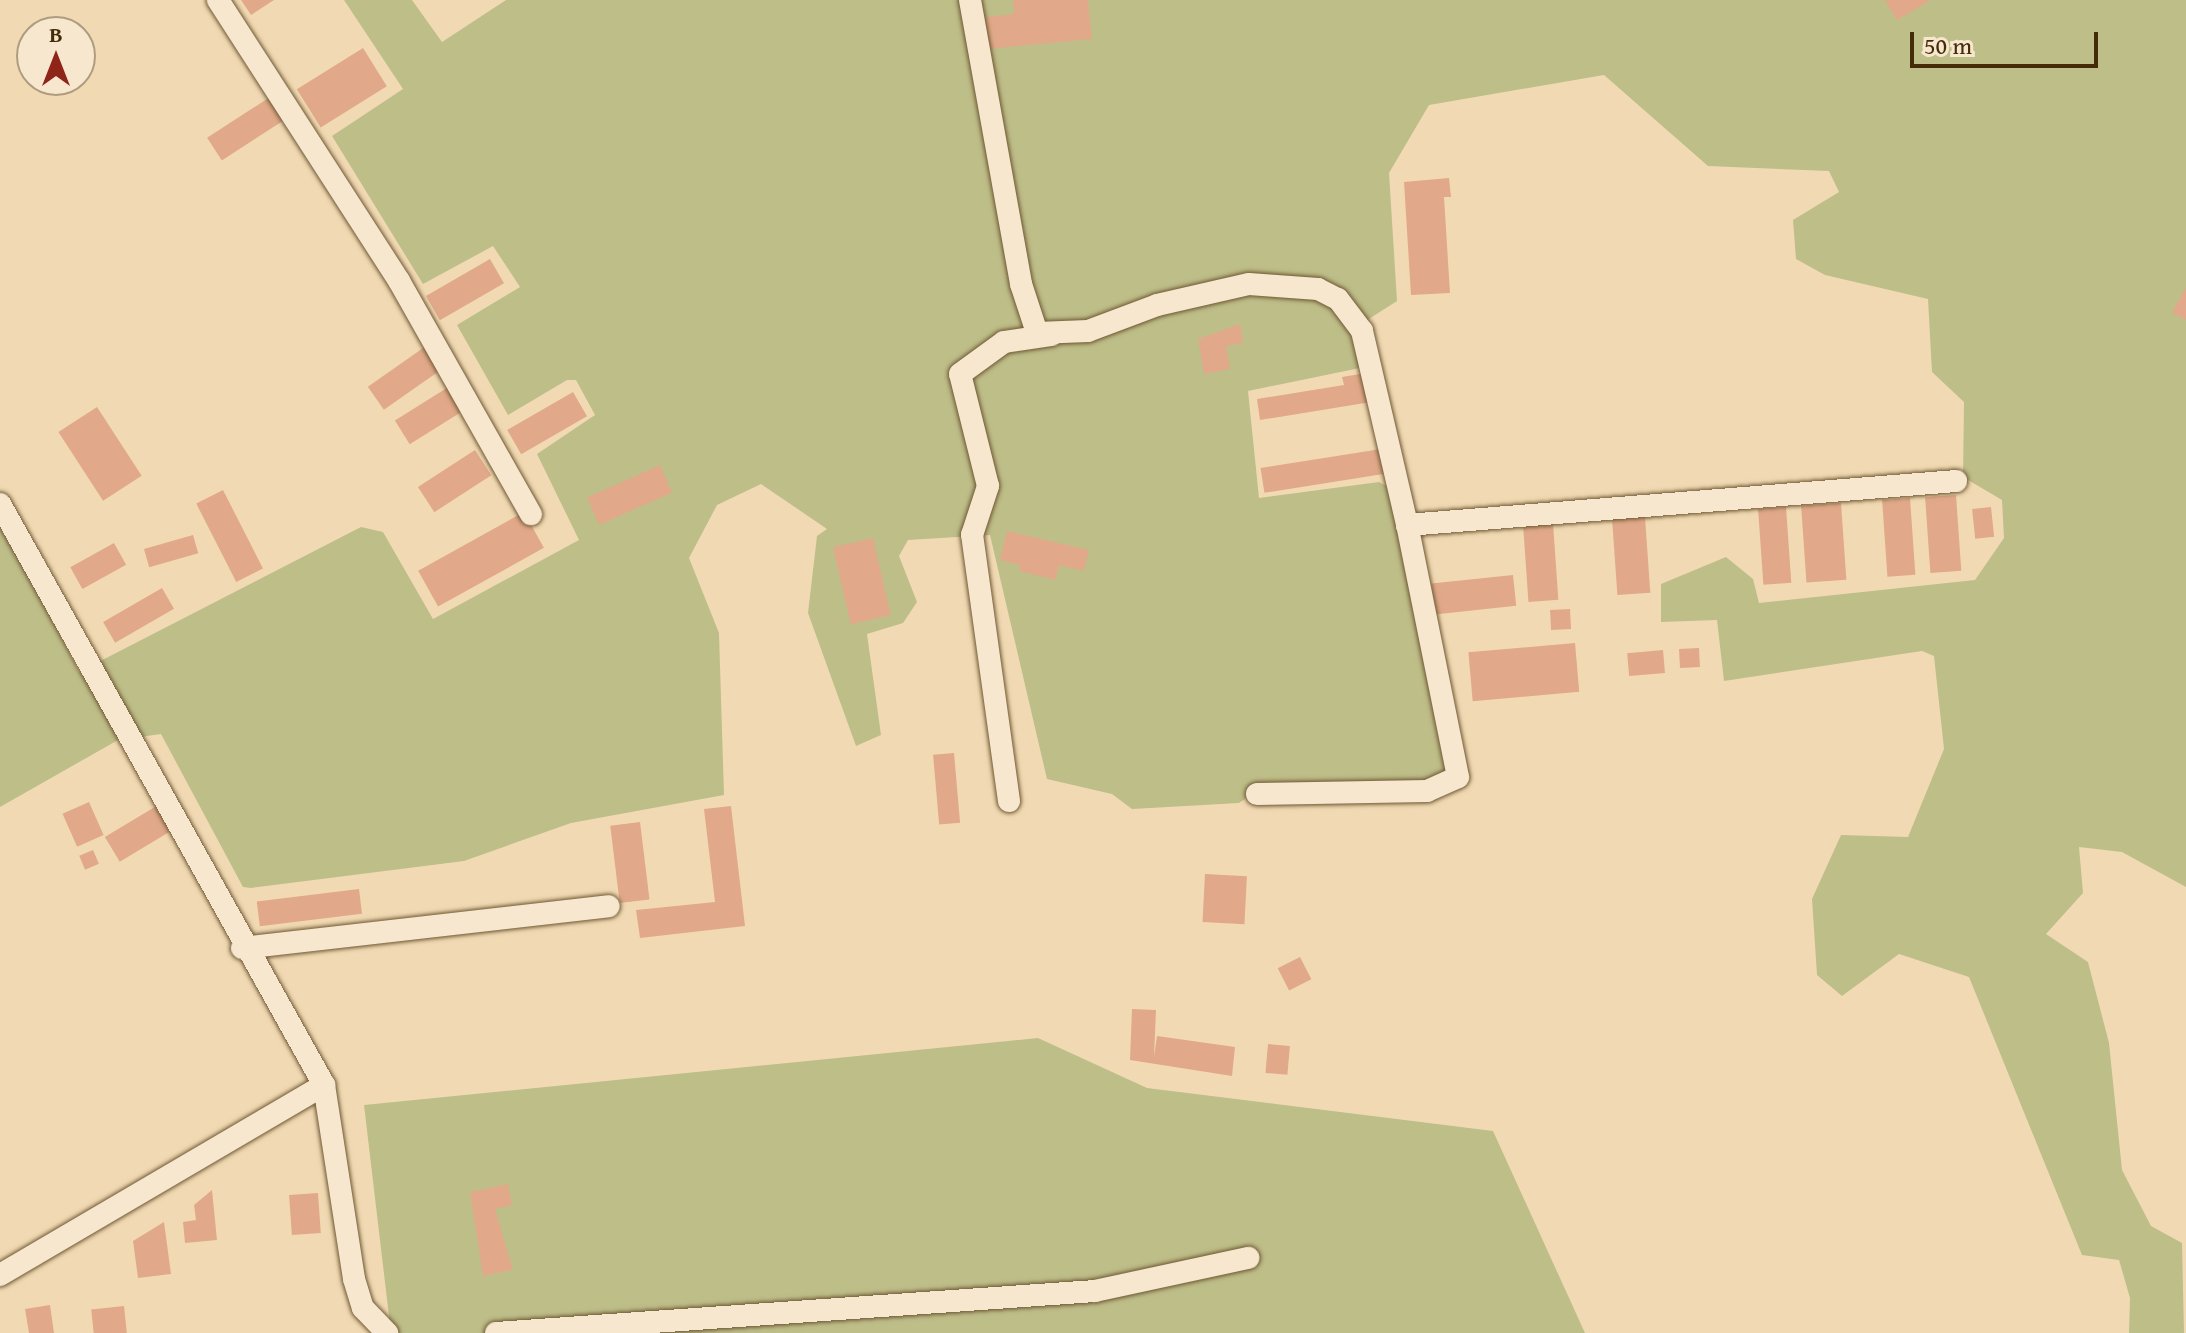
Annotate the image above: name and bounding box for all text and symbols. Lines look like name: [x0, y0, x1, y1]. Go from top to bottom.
north arrow: [16, 16, 96, 96]
scale bar: [1914, 16, 2102, 66]
text: B: [49, 18, 63, 50]
text: 50 m: [1924, 28, 1972, 63]

